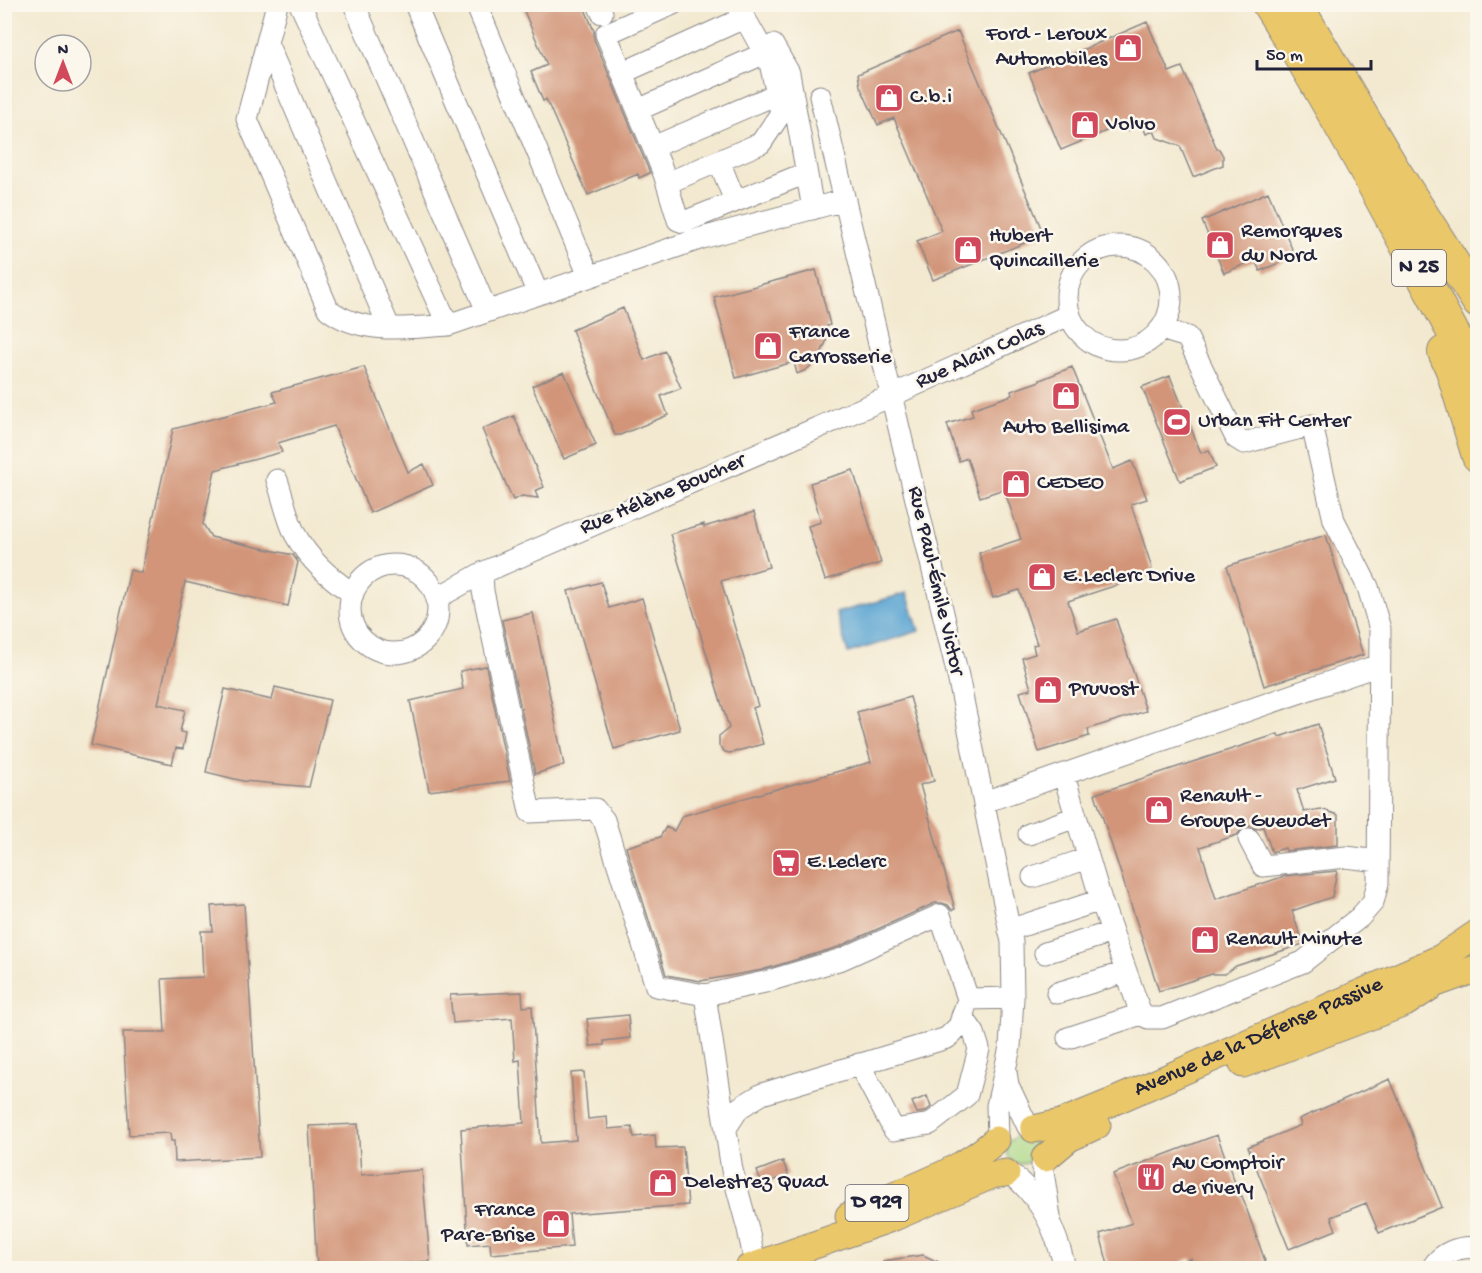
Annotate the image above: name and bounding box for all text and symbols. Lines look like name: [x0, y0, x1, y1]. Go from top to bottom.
place label: Ford - Leroux Automobiles: [985, 22, 1108, 73]
shop icon: Ford - Leroux Automobiles: [1112, 32, 1144, 64]
north arrow: [33, 33, 93, 93]
scale bar: [1257, 33, 1371, 71]
text: N: [58, 42, 69, 61]
text: 50 m: [1266, 46, 1303, 67]
shop icon: C.b.i: [873, 82, 905, 114]
place label: C.b.i: [910, 85, 952, 111]
shop icon: Volvo: [1069, 109, 1101, 141]
place label: Volvo: [1105, 112, 1156, 138]
place label: Remorques du Nord: [1241, 219, 1343, 270]
place label: Hubert Quincaillerie: [989, 224, 1099, 275]
shop icon: Remorques du Nord: [1204, 229, 1236, 261]
shop icon: Hubert Quincaillerie: [952, 234, 984, 266]
road number: N 25: [1392, 250, 1446, 286]
street label: Rue Alain Colas: [912, 316, 1049, 396]
place label: France Carrosserie: [788, 320, 892, 371]
shop icon: France Carrosserie: [752, 330, 784, 362]
shop icon: Auto Bellisima: [1050, 380, 1082, 412]
sports icon: Urban Fit Center: [1161, 406, 1193, 438]
place label: Urban Fit Center: [1198, 409, 1352, 435]
place label: Auto Bellisima: [1003, 415, 1130, 441]
street label: Rue Hélène Boucher: [576, 448, 752, 542]
shop icon: CEDEO: [1000, 468, 1032, 500]
place label: CEDEO: [1037, 471, 1104, 497]
street label: Rue Paul-Émile Victor: [901, 484, 970, 680]
shop icon: E.Leclerc Drive: [1026, 561, 1058, 593]
place label: E.Leclerc Drive: [1063, 564, 1196, 590]
shop icon: Pruvost: [1032, 674, 1064, 706]
place label: Pruvost: [1068, 677, 1139, 703]
place label: Renault - Groupe Gueudet: [1180, 784, 1332, 835]
shop icon: Renault - Groupe Gueudet: [1143, 794, 1175, 826]
supermarket icon: E.Leclerc: [770, 847, 802, 879]
place label: E.Leclerc: [807, 850, 887, 876]
shop icon: Renault Minute: [1189, 924, 1221, 956]
place label: Renault Minute: [1226, 927, 1363, 953]
street label: Avenue de la Défense Passive: [1131, 972, 1388, 1104]
place label: Au Comptoir de rivery: [1172, 1151, 1285, 1202]
restaurant icon: Au Comptoir de rivery: [1135, 1161, 1167, 1193]
shop icon: Delestrez Quad: [647, 1167, 679, 1199]
place label: Delestrez Quad: [682, 1170, 829, 1196]
road number: D 929: [846, 1185, 908, 1221]
place label: France Pare-Brise: [440, 1198, 536, 1249]
shop icon: France Pare-Brise: [540, 1208, 572, 1240]

